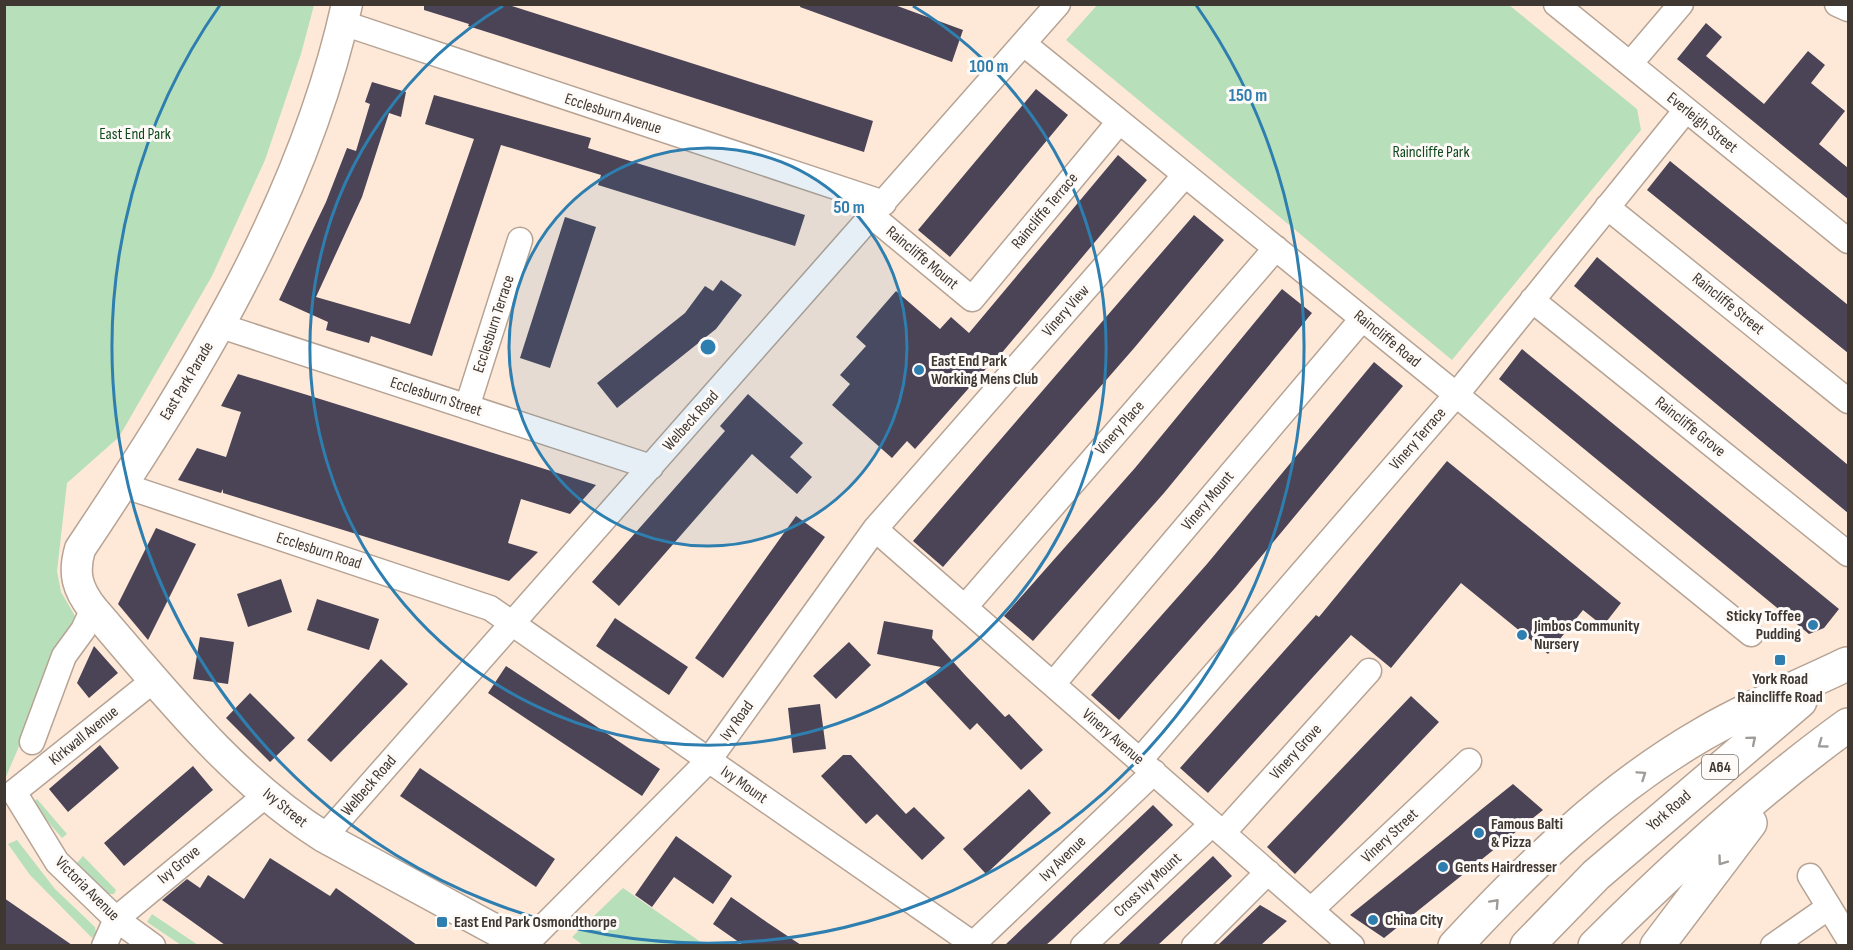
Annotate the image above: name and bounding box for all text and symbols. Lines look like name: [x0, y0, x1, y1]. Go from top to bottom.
text: 100 m: [970, 56, 1009, 77]
text: 150 m: [1229, 85, 1267, 106]
street label: Ecclesburn Avenue: [562, 89, 664, 139]
street label: Everleigh Street: [1663, 89, 1741, 157]
park label: East End Park: [99, 125, 171, 144]
park label: Raincliffe Park: [1392, 143, 1470, 162]
street label: Raincliffe Terrace: [1008, 169, 1082, 253]
text: 50 m: [833, 197, 865, 218]
street label: Raincliffe Mount: [882, 222, 962, 294]
street label: Raincliffe Street: [1688, 269, 1768, 339]
street label: Ecclesburn Terrace: [469, 273, 519, 375]
street label: Vinery View: [1038, 281, 1094, 341]
street label: Raincliffe Road: [1350, 306, 1424, 372]
centre of rings: [698, 337, 718, 357]
street label: East Park Parade: [156, 338, 218, 424]
place label: East End Park Working Mens Club: [931, 352, 1038, 389]
marker: East End Park Working Mens Club: [912, 363, 926, 377]
street label: Ecclesburn Street: [388, 373, 484, 421]
street label: Welbeck Road: [659, 387, 723, 455]
street label: Raincliffe Grove: [1651, 393, 1729, 461]
street label: Vinery Place: [1091, 397, 1149, 459]
street label: Vinery Terrace: [1386, 404, 1450, 474]
street label: Vinery Mount: [1178, 467, 1238, 535]
street label: Ecclesburn Road: [274, 528, 364, 574]
place label: Sticky Toffee Pudding: [1726, 607, 1801, 644]
place label: Jimbos Community Nursery: [1533, 617, 1640, 654]
marker: Sticky Toffee Pudding: [1806, 618, 1820, 632]
marker: Jimbos Community Nursery: [1515, 628, 1529, 642]
marker: York Road Raincliffe Road: [1773, 653, 1787, 667]
place label: York Road Raincliffe Road: [1737, 670, 1823, 707]
street label: Ivy Road: [716, 697, 758, 745]
street label: Kirkwall Avenue: [46, 702, 122, 770]
street label: Vinery Avenue: [1078, 705, 1148, 769]
street label: Vinery Grove: [1266, 720, 1326, 784]
one-way arrow: [1745, 737, 1756, 748]
one-way arrow: [1817, 737, 1828, 748]
street label: Welbeck Road: [337, 752, 401, 820]
road number: A64: [1702, 755, 1738, 779]
street label: Ivy Mount: [717, 762, 771, 808]
one-way arrow: [1635, 771, 1646, 782]
street label: Ivy Street: [259, 784, 311, 832]
street label: York Road: [1643, 787, 1695, 835]
street label: Vinery Street: [1358, 805, 1422, 867]
place label: Famous Balti & Pizza: [1491, 815, 1563, 852]
marker: Famous Balti & Pizza: [1472, 826, 1486, 840]
street label: Ivy Avenue: [1036, 832, 1090, 886]
street label: Ivy Grove: [154, 842, 204, 888]
street label: Cross Ivy Mount: [1110, 849, 1186, 921]
street label: Victoria Avenue: [51, 853, 123, 925]
one-way arrow: [1718, 854, 1729, 865]
place label: Gents Hairdresser: [1455, 858, 1557, 877]
marker: Gents Hairdresser: [1436, 860, 1450, 874]
one-way arrow: [1488, 899, 1499, 909]
place label: China City: [1385, 911, 1444, 930]
place label: East End Park Osmondthorpe: [454, 913, 617, 932]
marker: China City: [1366, 913, 1380, 927]
marker: East End Park Osmondthorpe: [435, 915, 449, 929]

